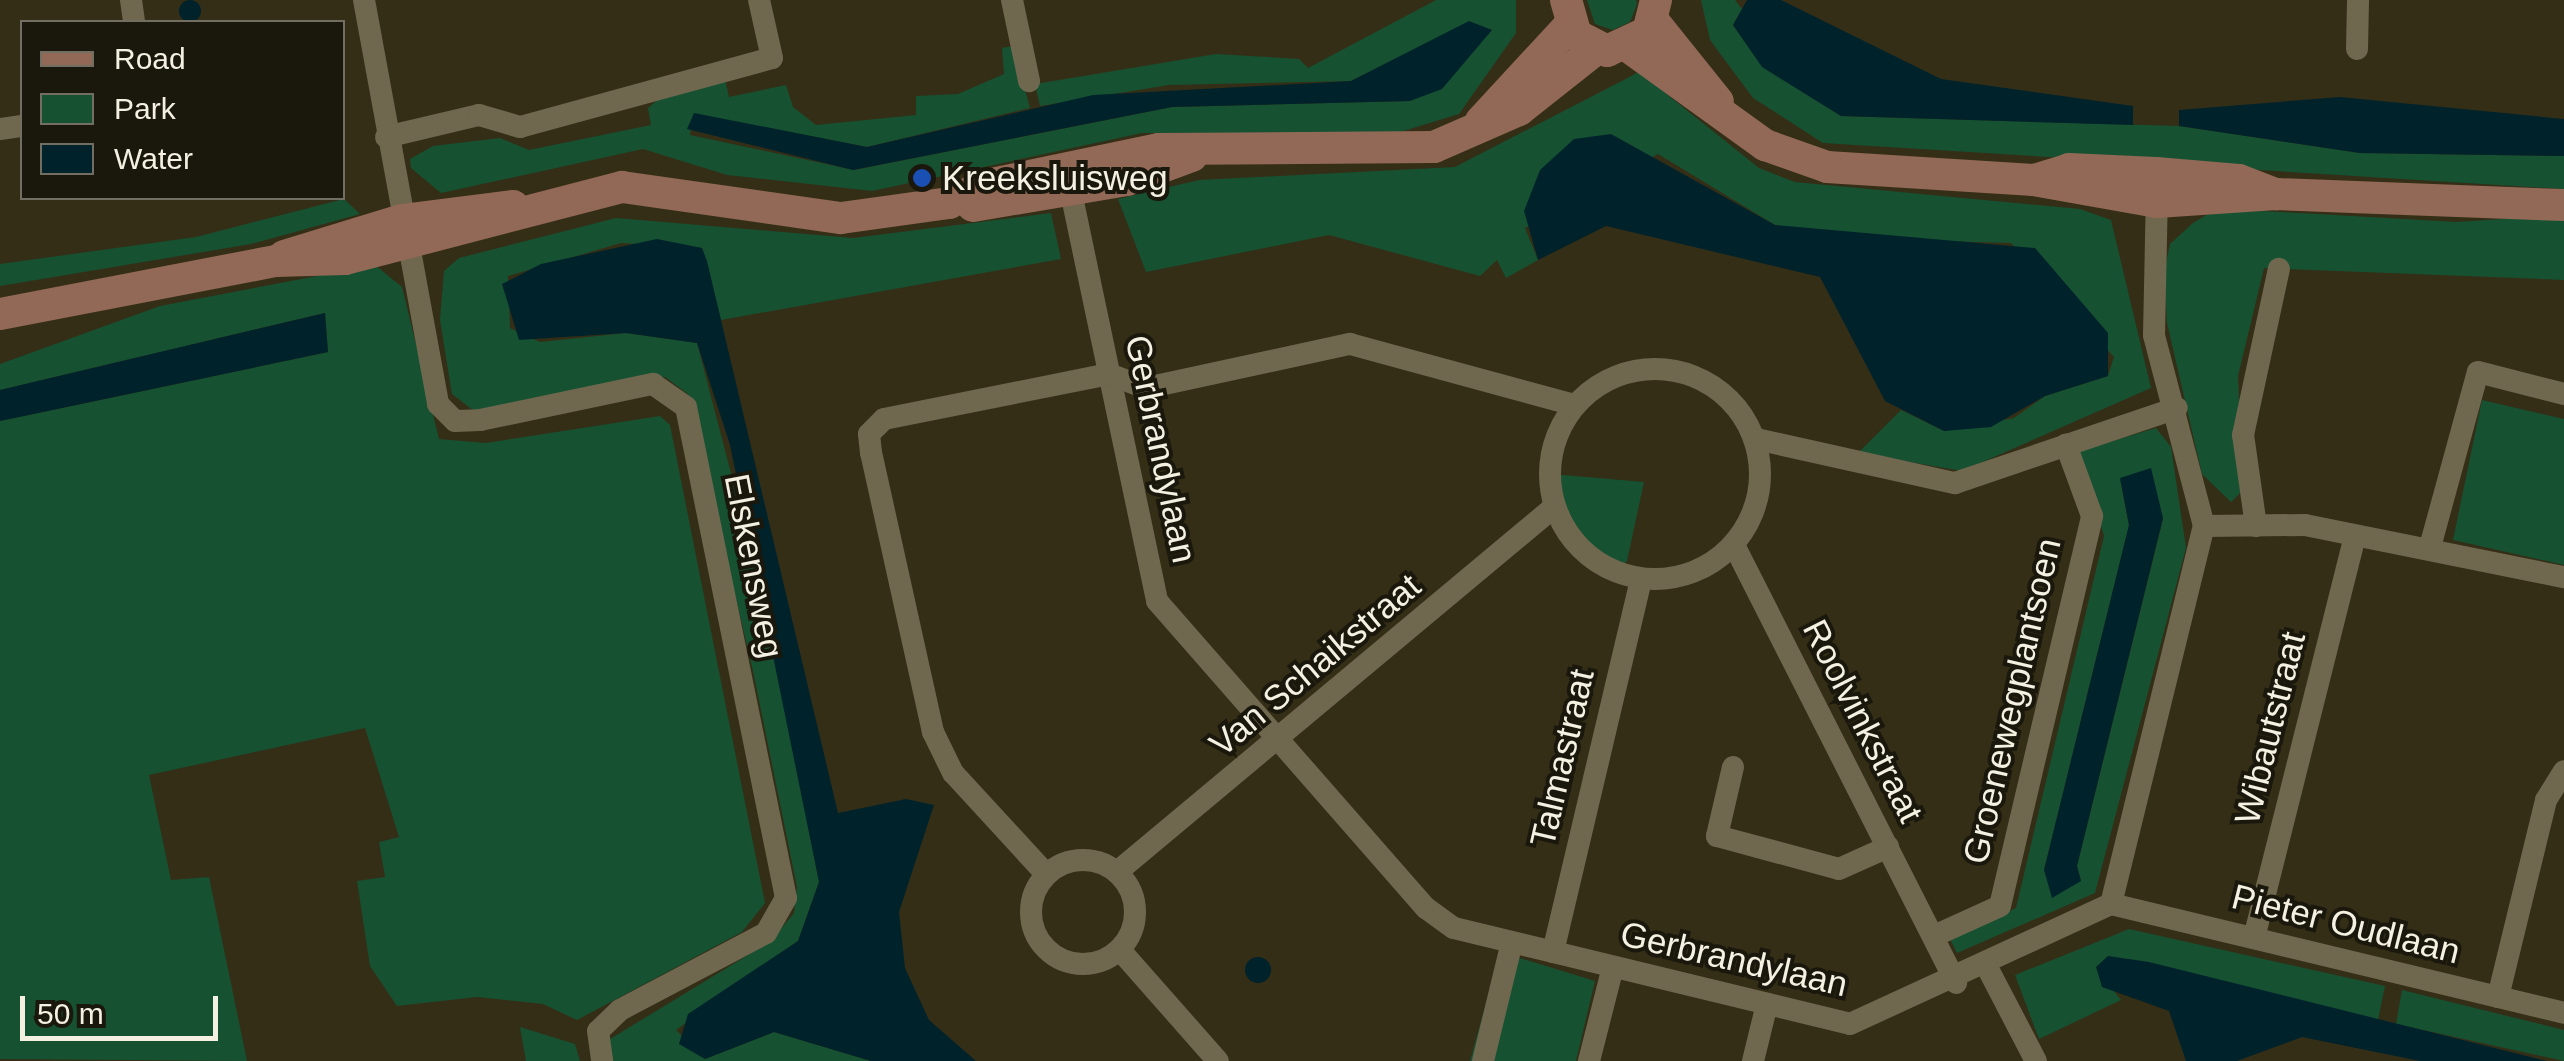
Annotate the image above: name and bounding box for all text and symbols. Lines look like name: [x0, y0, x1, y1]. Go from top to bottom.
legend: [20, 20, 345, 200]
text: Road: [114, 42, 186, 75]
text: Park: [114, 92, 176, 125]
text: Water: [114, 142, 193, 175]
place label: Kreeksluisweg: [942, 157, 1168, 199]
marker: Kreeksluisweg: [911, 167, 933, 189]
street label: Gerbrandylaan: [1116, 331, 1206, 567]
street label: Elskensweg: [716, 470, 792, 662]
street label: Groenewegplantsoen: [1954, 534, 2070, 868]
street label: Van Schaikstraat: [1201, 565, 1429, 765]
street label: Roolvinkstraat: [1794, 613, 1932, 829]
street label: Wibautstraat: [2226, 628, 2314, 828]
street label: Talmastraat: [1521, 665, 1603, 851]
street label: Pieter Oudlaan: [2228, 875, 2464, 973]
street label: Gerbrandylaan: [1616, 912, 1852, 1006]
scale bar: [25, 976, 222, 1038]
text: 50 m: [37, 997, 104, 1030]

